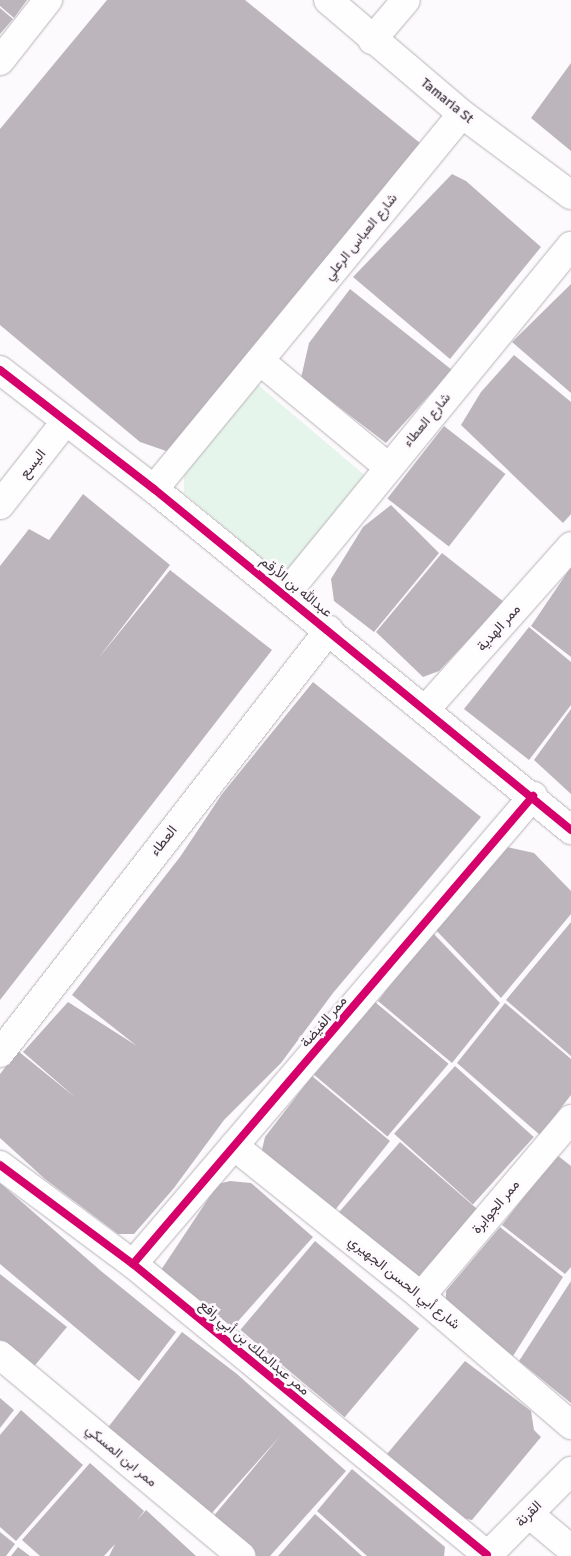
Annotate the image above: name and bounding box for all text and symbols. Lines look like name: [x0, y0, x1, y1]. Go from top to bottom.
street label: Tamaria St: [417, 75, 477, 127]
street label: شارع العباس الرعلي: [321, 190, 401, 284]
street label: شارع العطاء: [400, 390, 454, 450]
street label: اليسع: [16, 446, 50, 482]
street label: عبدالله بن الأرقم: [257, 553, 335, 621]
street label: ممر الهدية: [474, 601, 524, 655]
street label: العطاء: [147, 822, 181, 860]
street label: ممر الفيضة: [297, 993, 351, 1051]
street label: ممر الجوابرة: [469, 1177, 523, 1237]
street label: شارع أبي الحسن الجهيري: [345, 1233, 463, 1333]
street label: ممر عبدالملك بن أبي رافع: [195, 1297, 313, 1399]
street label: ممر ابن المسكي: [82, 1421, 160, 1491]
street label: القرنة: [512, 1497, 546, 1531]

